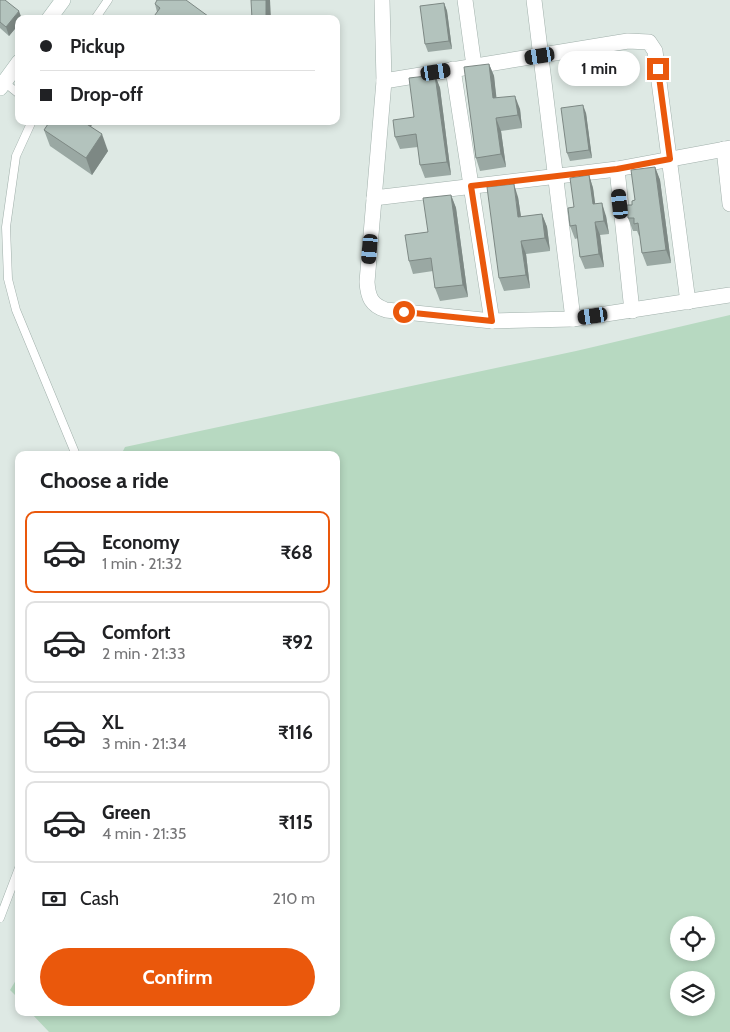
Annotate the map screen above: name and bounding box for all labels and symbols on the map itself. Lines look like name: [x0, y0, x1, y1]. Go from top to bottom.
car: [524, 46, 555, 66]
callout: 1 min: [558, 52, 640, 86]
route end: [647, 58, 669, 80]
car: [420, 62, 451, 82]
car: [610, 188, 629, 220]
car: [361, 233, 378, 265]
route start: [393, 301, 415, 323]
car: [577, 306, 608, 326]

